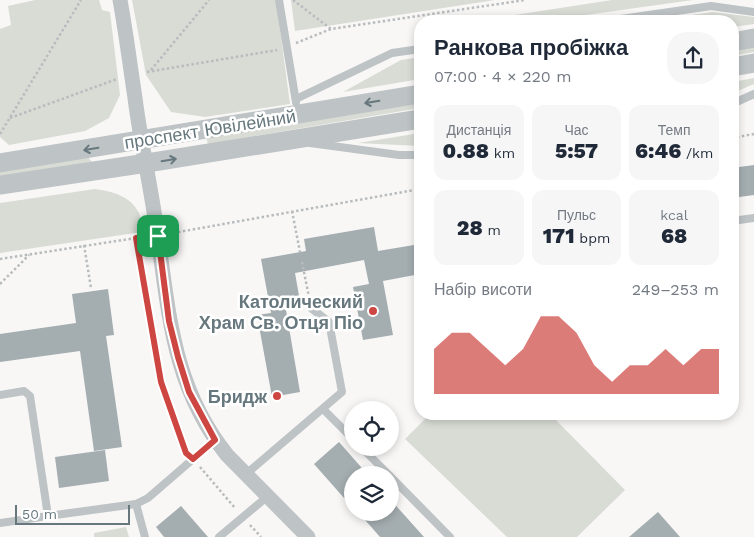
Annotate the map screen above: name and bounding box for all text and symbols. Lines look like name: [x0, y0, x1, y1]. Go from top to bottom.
button: share: [667, 32, 719, 84]
text: Ранкова пробіжка: [434, 35, 628, 60]
text: 07:00 · 4 × 220 m: [434, 67, 571, 86]
one-way arrow: [364, 97, 380, 107]
street label: проспект Ювілейний: [123, 105, 297, 153]
text: Дистанція: [446, 122, 511, 138]
text: Час: [564, 122, 589, 138]
text: Темп: [658, 122, 691, 138]
text: 0.88: [443, 138, 489, 163]
text: 5:57: [555, 138, 598, 163]
text: 6:46: [635, 138, 681, 163]
one-way arrow: [83, 144, 99, 154]
text: km: [489, 145, 515, 161]
text: /km: [681, 145, 713, 161]
one-way arrow: [161, 154, 177, 164]
text: Пульс: [557, 207, 596, 223]
text: kcal: [660, 207, 688, 223]
pin: [137, 215, 179, 257]
text: 28: [457, 215, 483, 240]
icon: arrive: [144, 222, 172, 250]
text: m: [483, 222, 501, 238]
text: 171: [543, 223, 575, 248]
text: 68: [661, 223, 687, 248]
text: bpm: [575, 230, 610, 246]
text: Набір висоти: [434, 280, 532, 299]
text: 249–253 m: [632, 280, 719, 299]
place label: Католический Храм Св. Отця Піо: [199, 291, 363, 333]
marker: Католический Храм Св. Отця Піо: [367, 305, 379, 317]
place label: Бридж: [208, 386, 267, 407]
marker: Бридж: [271, 390, 283, 402]
map controls: [344, 401, 399, 521]
button: locate: [344, 401, 399, 456]
button: layers: [344, 466, 399, 521]
scale bar: [15, 502, 130, 525]
text: 50 m: [22, 506, 57, 522]

